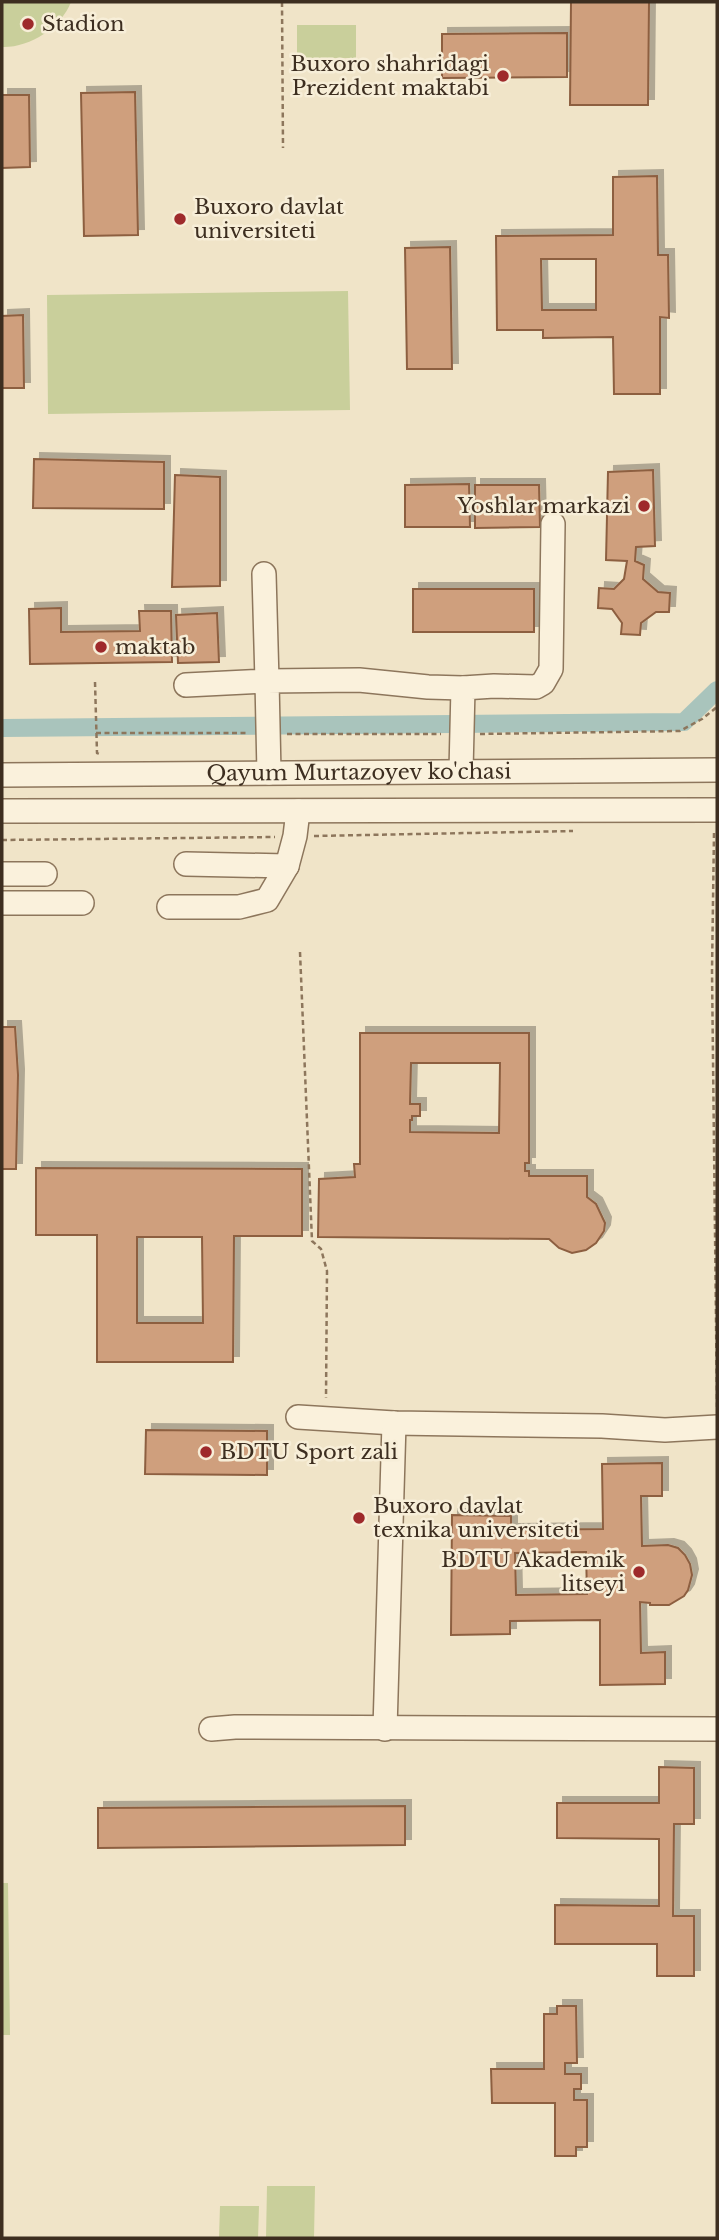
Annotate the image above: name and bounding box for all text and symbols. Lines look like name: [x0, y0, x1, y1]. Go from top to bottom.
place label: Stadion: [42, 11, 125, 37]
marker: Stadion: [20, 16, 36, 32]
place label: Buxoro shahridagi Prezident maktabi: [291, 51, 489, 101]
marker: Buxoro shahridagi Prezident maktabi: [495, 68, 511, 84]
place label: Buxoro davlat universiteti: [194, 194, 344, 244]
marker: Buxoro davlat universiteti: [172, 211, 188, 227]
place label: Yoshlar markazi: [456, 493, 630, 519]
marker: Yoshlar markazi: [636, 498, 652, 514]
place label: maktab: [115, 634, 195, 660]
marker: maktab: [93, 639, 109, 655]
street label: Qayum Murtazoyev ko'chasi: [206, 758, 512, 787]
place label: BDTU Sport zali: [220, 1439, 398, 1465]
marker: BDTU Sport zali: [198, 1444, 214, 1460]
place label: Buxoro davlat texnika universiteti: [373, 1493, 579, 1543]
marker: Buxoro davlat texnika universiteti: [351, 1510, 367, 1526]
place label: BDTU Akademik litseyi: [441, 1547, 625, 1597]
marker: BDTU Akademik litseyi: [631, 1564, 647, 1580]

